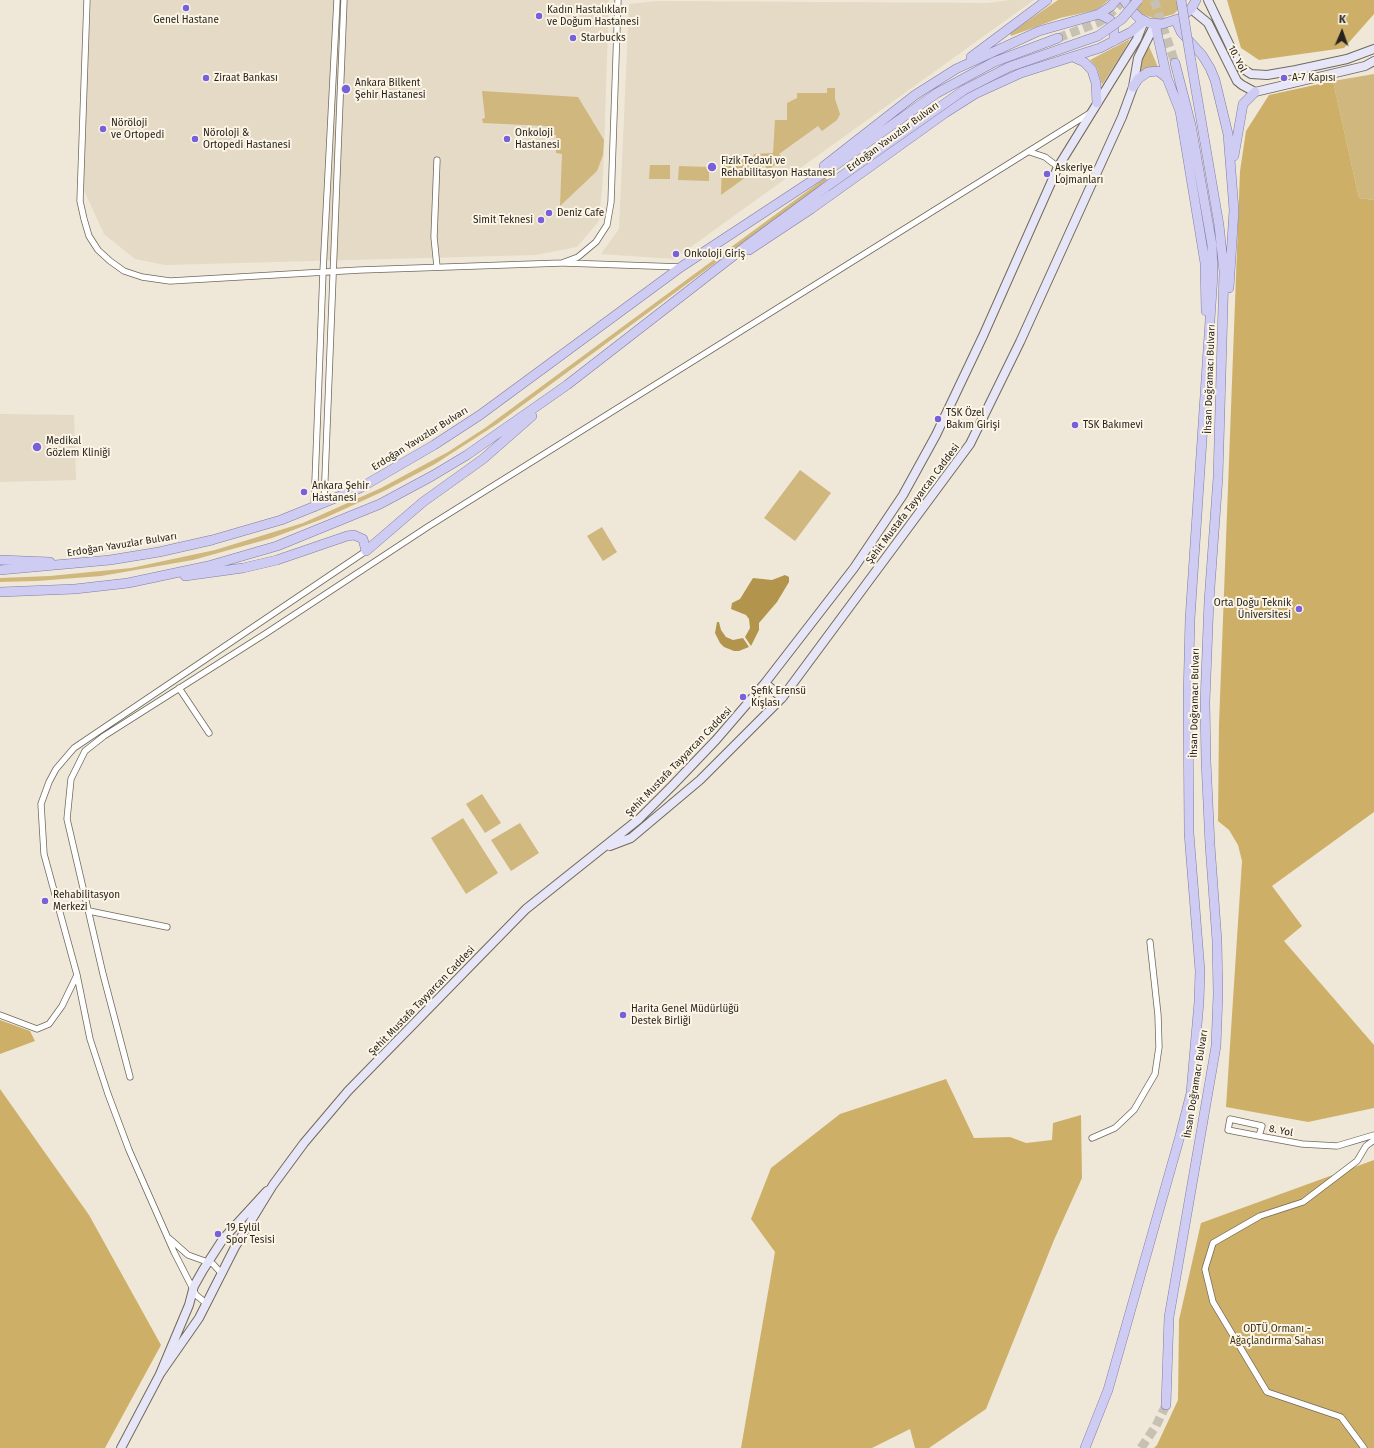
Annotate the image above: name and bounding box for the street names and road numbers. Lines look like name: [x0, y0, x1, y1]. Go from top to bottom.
street label: 10. Yol: [1225, 44, 1249, 74]
street label: Erdoğan Yavuzlar Bulvarı: [845, 99, 941, 175]
street label: İhsan Doğramacı Bulvarı: [1202, 324, 1218, 434]
street label: Erdoğan Yavuzlar Bulvarı: [370, 404, 470, 474]
street label: Şehit Mustafa Tayyarcan Caddesi: [864, 442, 962, 566]
street label: Erdoğan Yavuzlar Bulvarı: [66, 530, 178, 560]
street label: İhsan Doğramacı Bulvarı: [1188, 648, 1202, 758]
street label: Şehit Mustafa Tayyarcan Caddesi: [623, 705, 735, 819]
street label: Şehit Mustafa Tayyarcan Caddesi: [366, 944, 478, 1058]
street label: İhsan Doğramacı Bulvarı: [1181, 1029, 1211, 1139]
street label: 8. Yol: [1268, 1123, 1294, 1139]

